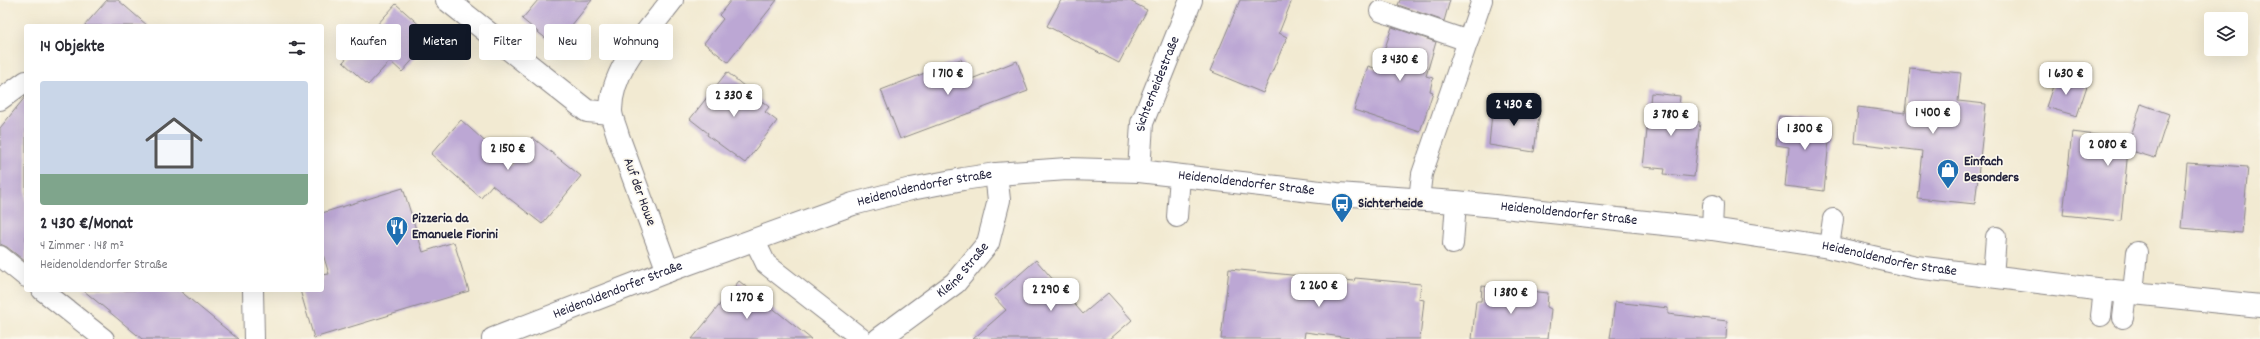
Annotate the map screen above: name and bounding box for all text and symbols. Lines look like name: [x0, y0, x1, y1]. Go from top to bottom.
map controls: [2204, 12, 2248, 56]
button: layers: [2204, 12, 2248, 56]
chip: Kaufen: [336, 24, 401, 60]
chip: Mieten: [409, 24, 471, 60]
chip: Filter: [479, 24, 536, 60]
chip: Neu: [544, 24, 591, 60]
chip: Wohnung: [599, 24, 673, 60]
street label: Sichterheidestraße: [1131, 33, 1185, 132]
text: 14 Objekte: [40, 36, 104, 60]
icon: filters: [286, 37, 308, 59]
pin: 3 430 €: [1363, 48, 1437, 82]
text: 3 430 €: [1381, 51, 1419, 70]
pin: 1 710 €: [911, 62, 985, 96]
pin: 1 630 €: [2029, 62, 2103, 96]
text: 1 710 €: [933, 65, 963, 84]
text: 1 630 €: [2048, 65, 2084, 84]
pin: 2 330 €: [697, 84, 771, 118]
text: 2 330 €: [715, 87, 753, 106]
pin: 2 430 €: [1477, 93, 1551, 127]
text: 2 430 €: [1495, 96, 1533, 115]
pin: 1 400 €: [1896, 101, 1970, 135]
pin: 3 780 €: [1634, 103, 1708, 137]
text: 1 400 €: [1915, 104, 1951, 123]
text: 3 780 €: [1653, 106, 1689, 125]
icon: home: [138, 107, 210, 179]
pin: 1 300 €: [1768, 117, 1842, 151]
text: 1 300 €: [1787, 120, 1823, 139]
pin: 2 080 €: [2071, 133, 2145, 167]
text: 2 080 €: [2089, 136, 2127, 155]
pin: 2 150 €: [471, 137, 545, 171]
text: 2 150 €: [491, 140, 525, 159]
place label: Einfach Besonders: [1964, 152, 2019, 188]
street label: Auf der Howe: [617, 155, 661, 229]
shop icon: Einfach Besonders: [1935, 157, 1961, 190]
street label: Heidenoldendorfer Straße: [855, 165, 994, 212]
street label: Heidenoldendorfer Straße: [1177, 166, 1316, 201]
bus stop icon: Sichterheide: [1329, 191, 1355, 224]
place label: Sichterheide: [1358, 194, 1423, 214]
street label: Heidenoldendorfer Straße: [1499, 197, 1638, 231]
place label: Pizzeria da Emanuele Fiorini: [412, 209, 498, 245]
text: 2 430 €/Monat: [40, 213, 133, 237]
restaurant icon: Pizzeria da Emanuele Fiorini: [384, 214, 410, 247]
street label: Heidenoldendorfer Straße: [1820, 236, 1958, 282]
text: 4 Zimmer · 148 m²: [40, 237, 124, 256]
street label: Kleine Straße: [932, 238, 994, 303]
text: Heidenoldendorfer Straße: [40, 256, 167, 275]
street label: Heidenoldendorfer Straße: [550, 256, 685, 325]
pin: 2 260 €: [1282, 274, 1356, 308]
text: 2 260 €: [1300, 277, 1338, 296]
pin: 2 290 €: [1014, 278, 1088, 312]
text: 2 290 €: [1032, 281, 1070, 300]
pin: 1 380 €: [1474, 281, 1548, 315]
text: 1 380 €: [1494, 284, 1528, 303]
pin: 1 270 €: [710, 286, 784, 320]
text: 1 270 €: [730, 289, 764, 308]

